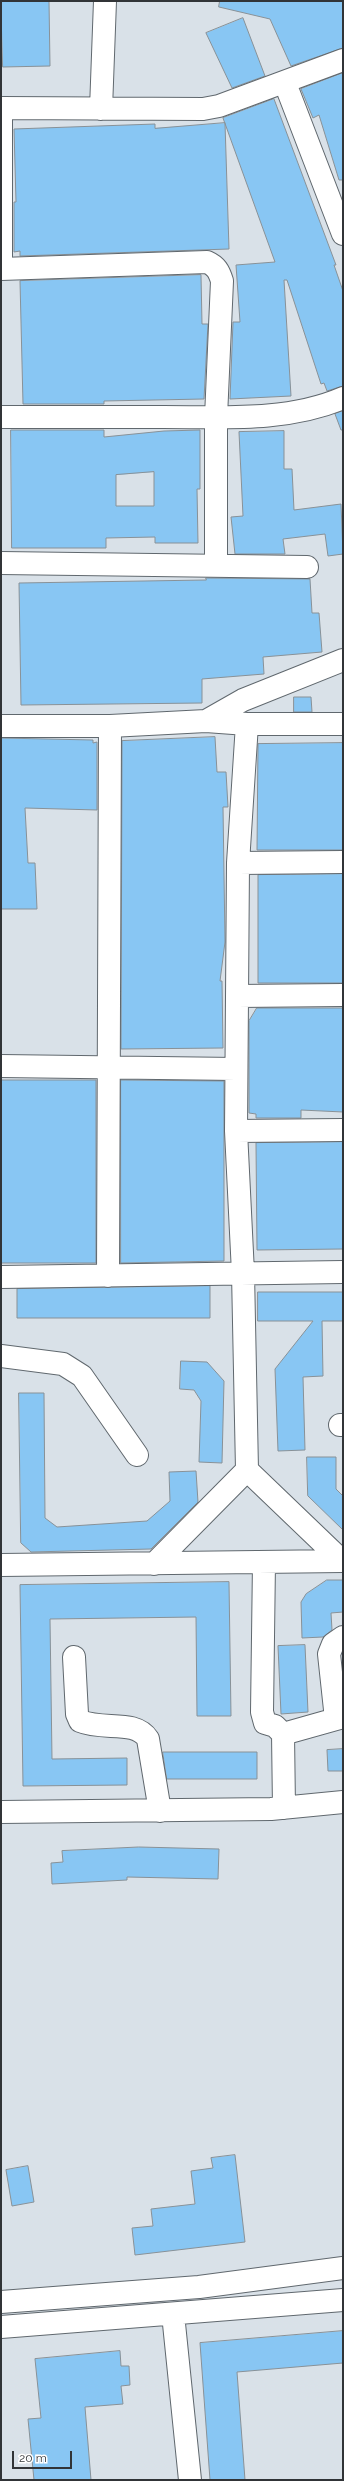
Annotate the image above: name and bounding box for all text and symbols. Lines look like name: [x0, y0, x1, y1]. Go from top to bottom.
scale bar: [14, 2443, 74, 2469]
text: 20 m: [19, 2451, 47, 2465]

